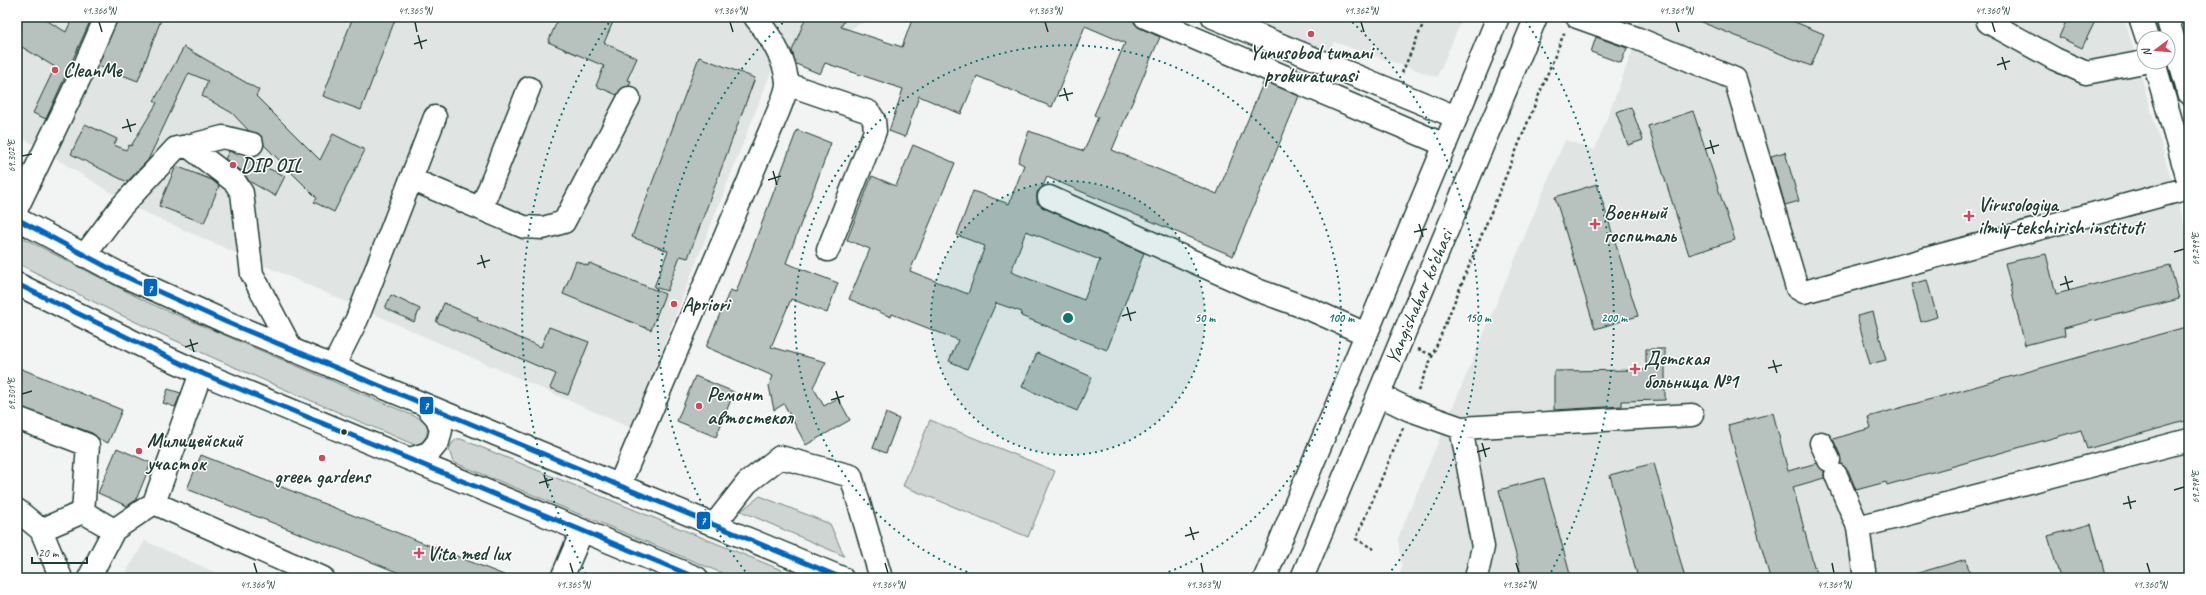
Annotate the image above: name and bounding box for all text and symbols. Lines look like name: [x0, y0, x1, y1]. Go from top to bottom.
text: 41.366°N: [82, 4, 118, 17]
text: 41.365°N: [398, 4, 434, 17]
text: 41.364°N: [713, 4, 749, 17]
text: 41.363°N: [1028, 4, 1064, 17]
text: 41.362°N: [1344, 4, 1380, 17]
text: 41.361°N: [1659, 4, 1695, 17]
text: 41.360°N: [1975, 4, 2011, 17]
marker: Yunusobod tumani prokuraturasi: [1306, 29, 1316, 39]
north arrow: [2136, 30, 2176, 70]
place label: Yunusobod tumani prokuraturasi: [1250, 40, 1376, 88]
text: N: [2138, 45, 2154, 58]
place label: CleanMe: [63, 58, 123, 83]
marker: CleanMe: [50, 65, 60, 75]
text: 69.302°E: [5, 138, 18, 172]
place label: DIP OIL: [241, 153, 303, 178]
marker: DIP OIL: [228, 160, 238, 170]
place label: Virusologiya ilmiy-tekshirish instituti: [1978, 192, 2147, 240]
place label: Военный госпиталь: [1604, 200, 1677, 248]
marker: Virusologiya ilmiy-tekshirish instituti: [1963, 210, 1975, 222]
marker: Военный госпиталь: [1589, 218, 1601, 230]
street label: Yangishahar ko‘chasi: [1379, 224, 1459, 368]
text: 69.299°E: [2189, 231, 2202, 265]
line badge: 7: [143, 278, 158, 297]
text: 7: [148, 281, 154, 295]
place label: Apriori: [682, 292, 732, 317]
marker: Apriori: [669, 299, 679, 309]
text: 50 m: [1195, 310, 1216, 326]
text: 100 m: [1328, 310, 1355, 326]
text: 150 m: [1465, 310, 1492, 326]
text: 200 m: [1601, 310, 1628, 326]
centre of rings: [1061, 311, 1075, 325]
place label: Детская больница №1: [1644, 346, 1740, 394]
marker: Детская больница №1: [1629, 363, 1641, 375]
text: 69.301°E: [5, 376, 18, 410]
place label: Ремонт автостекол: [707, 382, 794, 430]
line badge: 7: [419, 396, 434, 415]
text: 7: [424, 398, 430, 412]
marker: Ремонт автостекол: [694, 401, 704, 411]
unlabelled marker: [339, 427, 349, 437]
place label: Милицейский участок: [145, 428, 244, 476]
marker: Милицейский участок: [134, 446, 144, 456]
marker: green gardens: [317, 453, 327, 463]
place label: green gardens: [274, 464, 372, 489]
text: 69.298°E: [2189, 469, 2202, 503]
line badge: 7: [696, 511, 711, 530]
text: 7: [701, 513, 707, 527]
scale bar: [32, 539, 87, 565]
place label: Vita med lux: [427, 541, 512, 566]
text: 20 m: [38, 545, 60, 561]
marker: Vita med lux: [414, 548, 424, 558]
text: 41.366°N: [240, 578, 276, 591]
text: 41.365°N: [556, 578, 592, 591]
text: 41.364°N: [871, 578, 907, 591]
text: 41.363°N: [1186, 578, 1222, 591]
text: 41.362°N: [1502, 578, 1538, 591]
text: 41.361°N: [1817, 578, 1853, 591]
text: 41.360°N: [2133, 578, 2169, 591]

